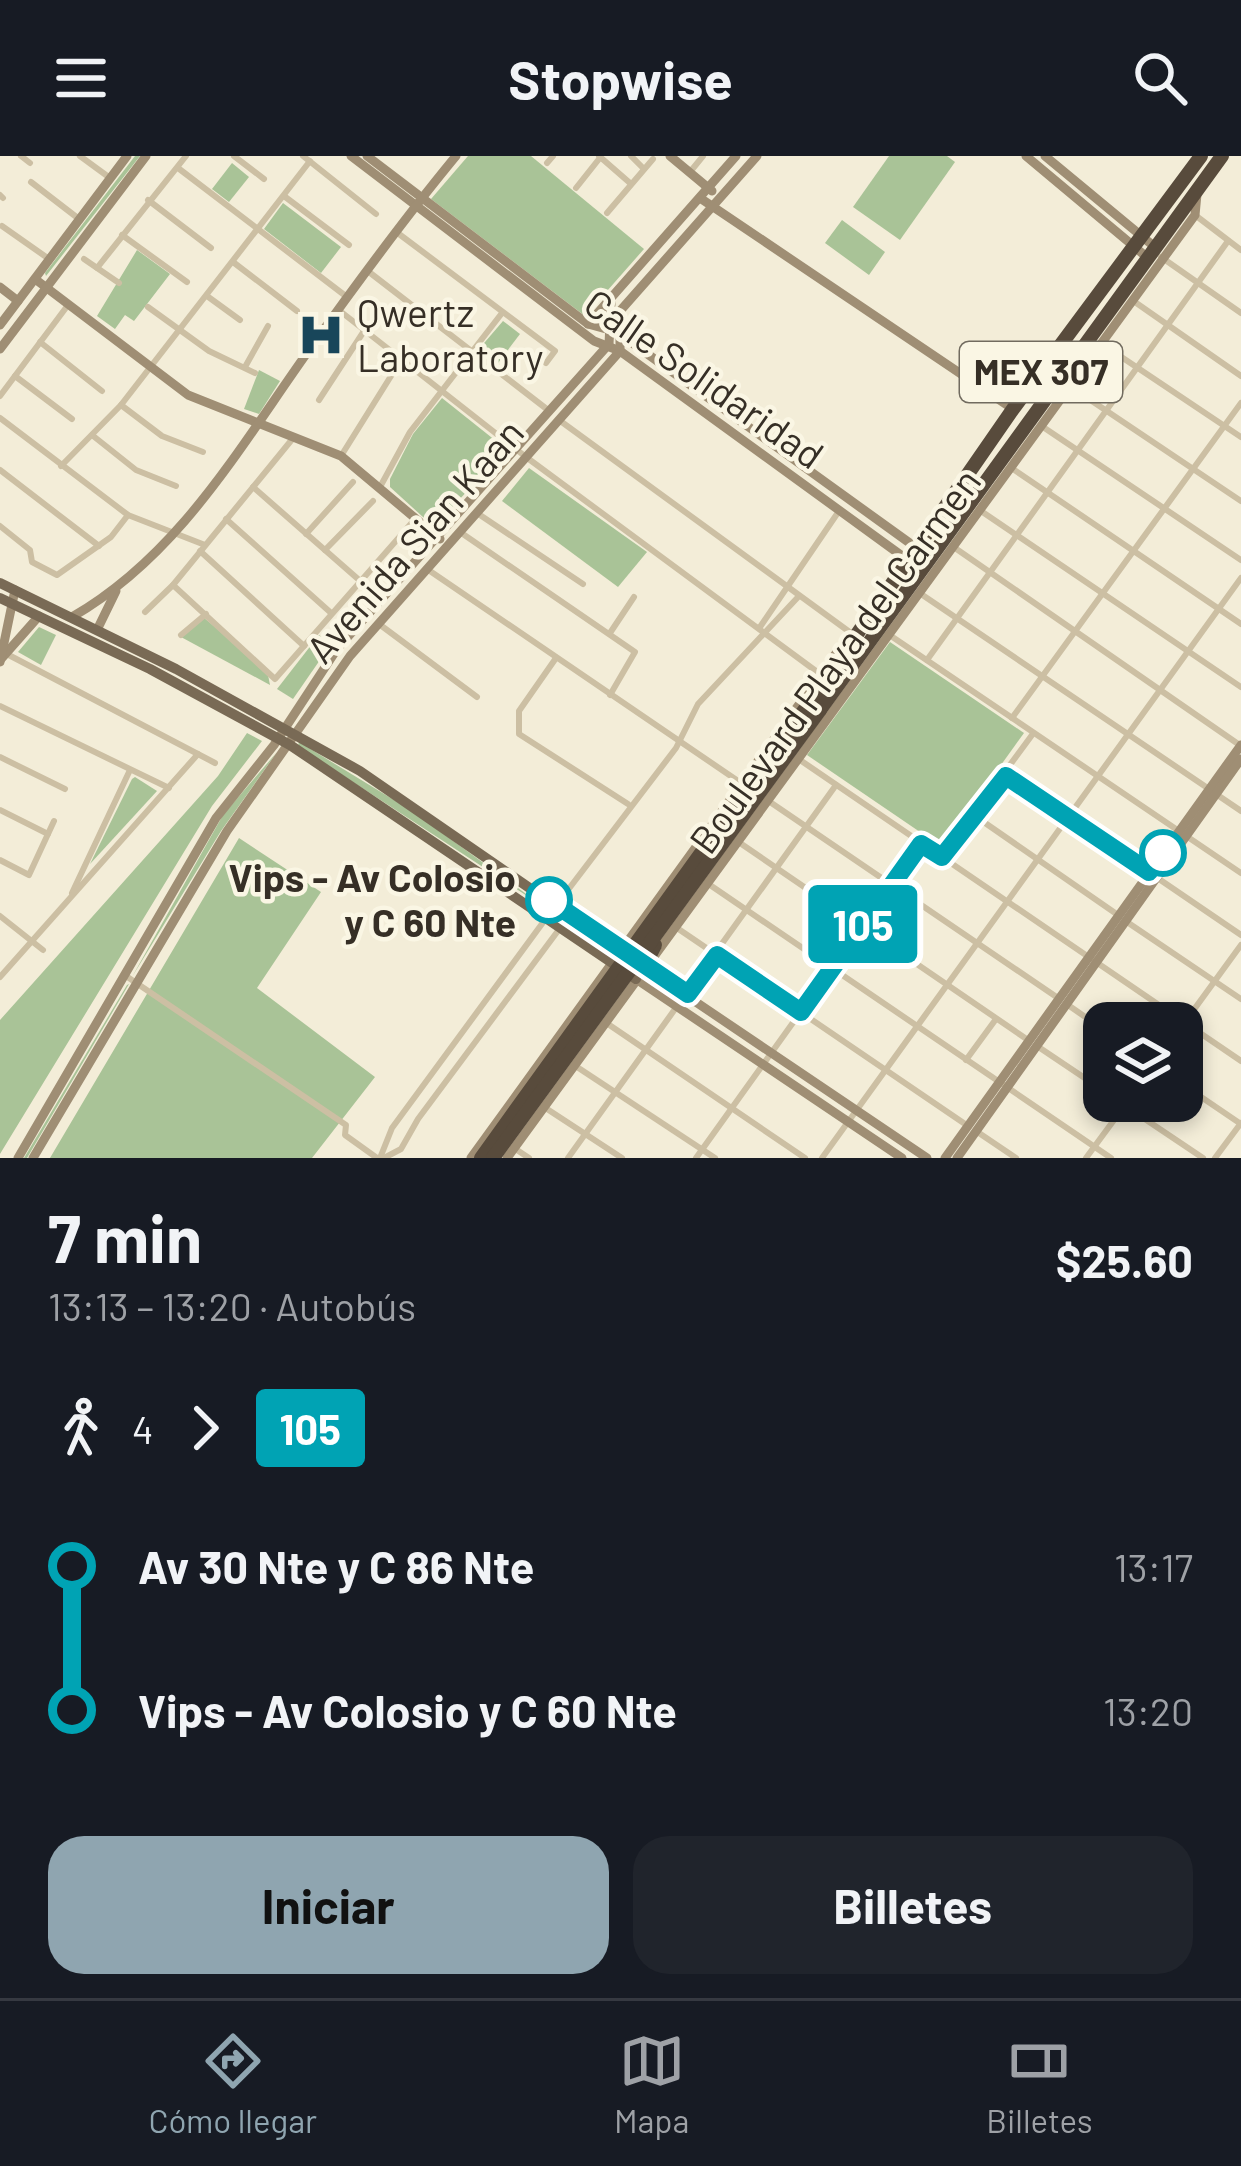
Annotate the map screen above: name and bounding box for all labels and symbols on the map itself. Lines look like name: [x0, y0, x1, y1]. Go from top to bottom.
street label: Calle Solidaridad: [576, 278, 833, 478]
place label: Qwertz Laboratory: [357, 288, 543, 380]
hospital icon: Qwertz Laboratory: [296, 310, 346, 360]
road number: MEX 307: [960, 342, 1122, 402]
street label: Avenida Sian Kaan: [295, 409, 532, 671]
street label: Boulevard Playa del Carmen: [678, 459, 989, 862]
unlabelled marker: [1141, 831, 1185, 875]
place label: Vips - Av Colosio y C 60 Nte: [228, 853, 516, 945]
marker: Vips - Av Colosio y C 60 Nte: [527, 878, 571, 922]
line badge: 105: [794, 885, 932, 963]

